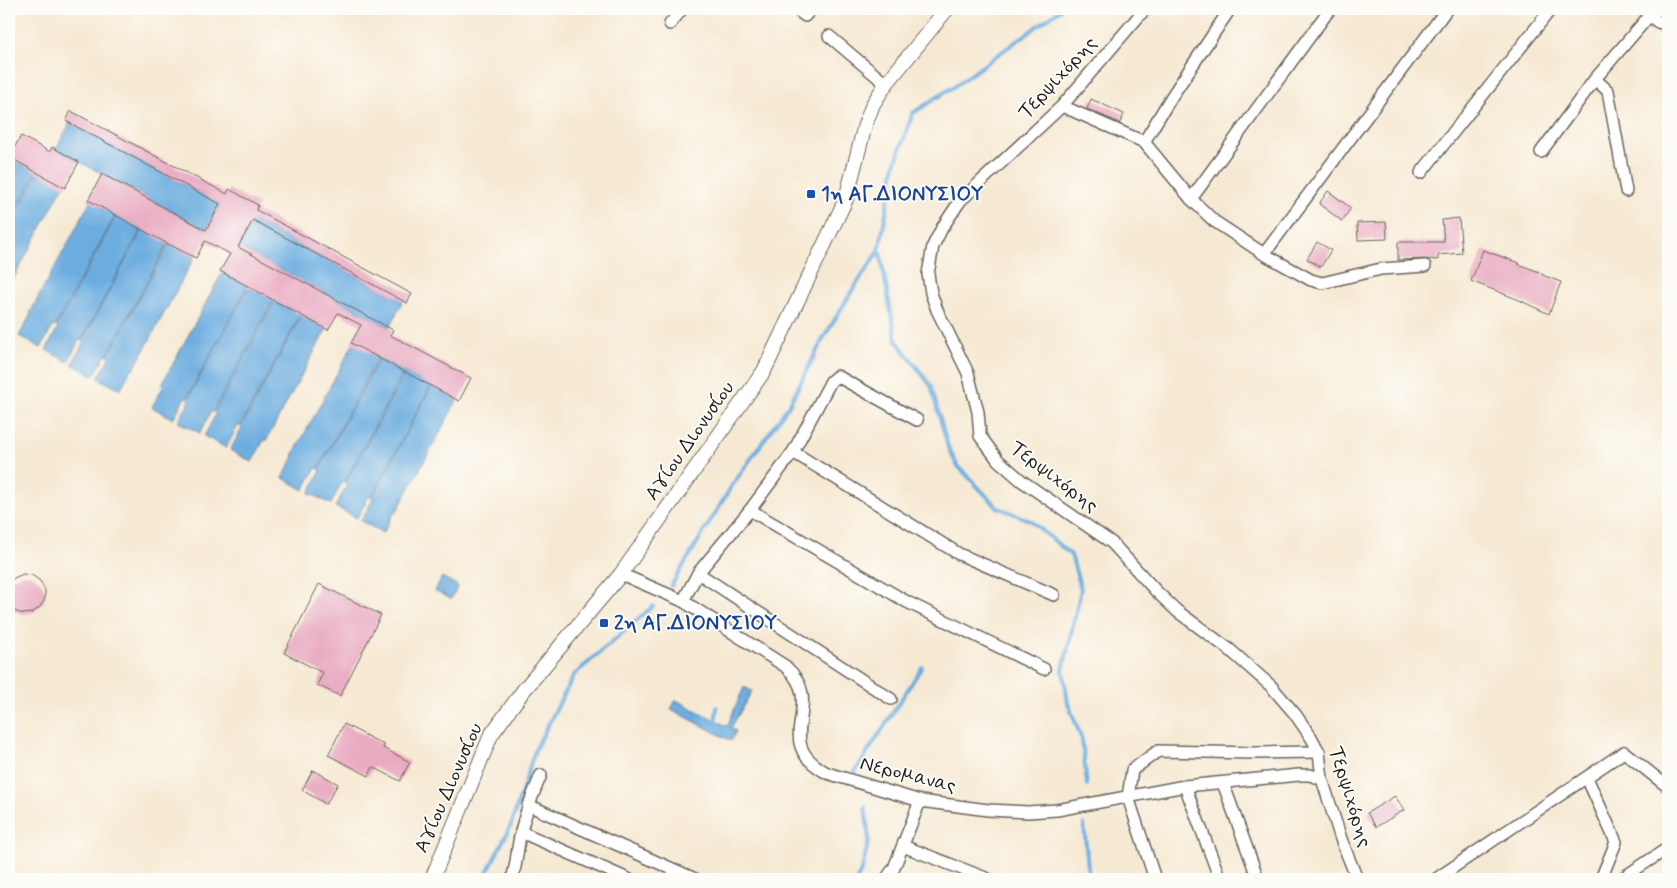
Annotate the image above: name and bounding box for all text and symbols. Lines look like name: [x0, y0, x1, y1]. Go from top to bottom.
street label: Τερψιχόρης: [1013, 31, 1104, 125]
place label: 1η ΑΓ.ΔΙΟΝΥΣΙΟΥ: [821, 181, 984, 208]
marker: 1η ΑΓ.ΔΙΟΝΥΣΙΟΥ: [805, 188, 817, 200]
street label: Αγίου Διονυσίου: [639, 376, 741, 506]
street label: Τερψιχόρης: [1004, 435, 1104, 519]
place label: 2η ΑΓ.ΔΙΟΝΥΣΙΟΥ: [614, 610, 778, 637]
marker: 2η ΑΓ.ΔΙΟΝΥΣΙΟΥ: [598, 617, 610, 629]
street label: Αγίου Διονυσίου: [408, 719, 490, 857]
street label: Τερψιχόρης: [1322, 743, 1378, 851]
street label: Νερομανας: [857, 750, 959, 800]

